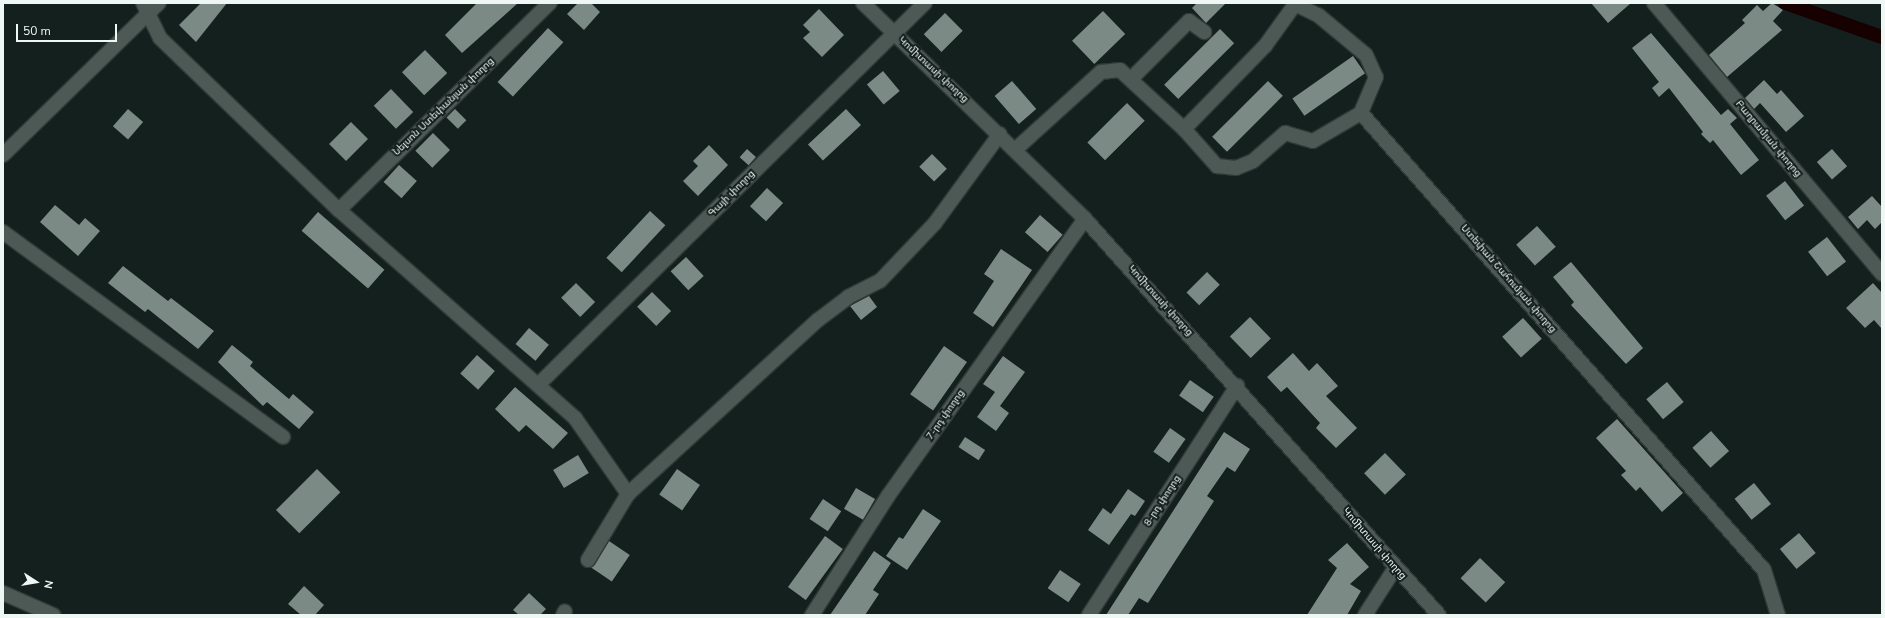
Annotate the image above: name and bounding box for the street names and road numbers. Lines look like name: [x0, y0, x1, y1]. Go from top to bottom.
street label: Կոմիտասի փողոց: [896, 35, 970, 105]
street label: Նելսոն Ստեփանյան փողոց: [391, 56, 497, 158]
street label: Բաղրամյան փողոց: [1732, 98, 1804, 180]
street label: Գայի փողոց: [706, 168, 758, 220]
street label: Ստեփան Շահումյան փողոց: [1458, 222, 1558, 336]
street label: Կոմիտասի փողոց: [1125, 263, 1195, 339]
street label: 7-րդ փողոց: [924, 388, 968, 442]
street label: 8-րդ փողոց: [1142, 473, 1184, 529]
street label: Կոմիտասի փողոց: [1340, 506, 1408, 582]

